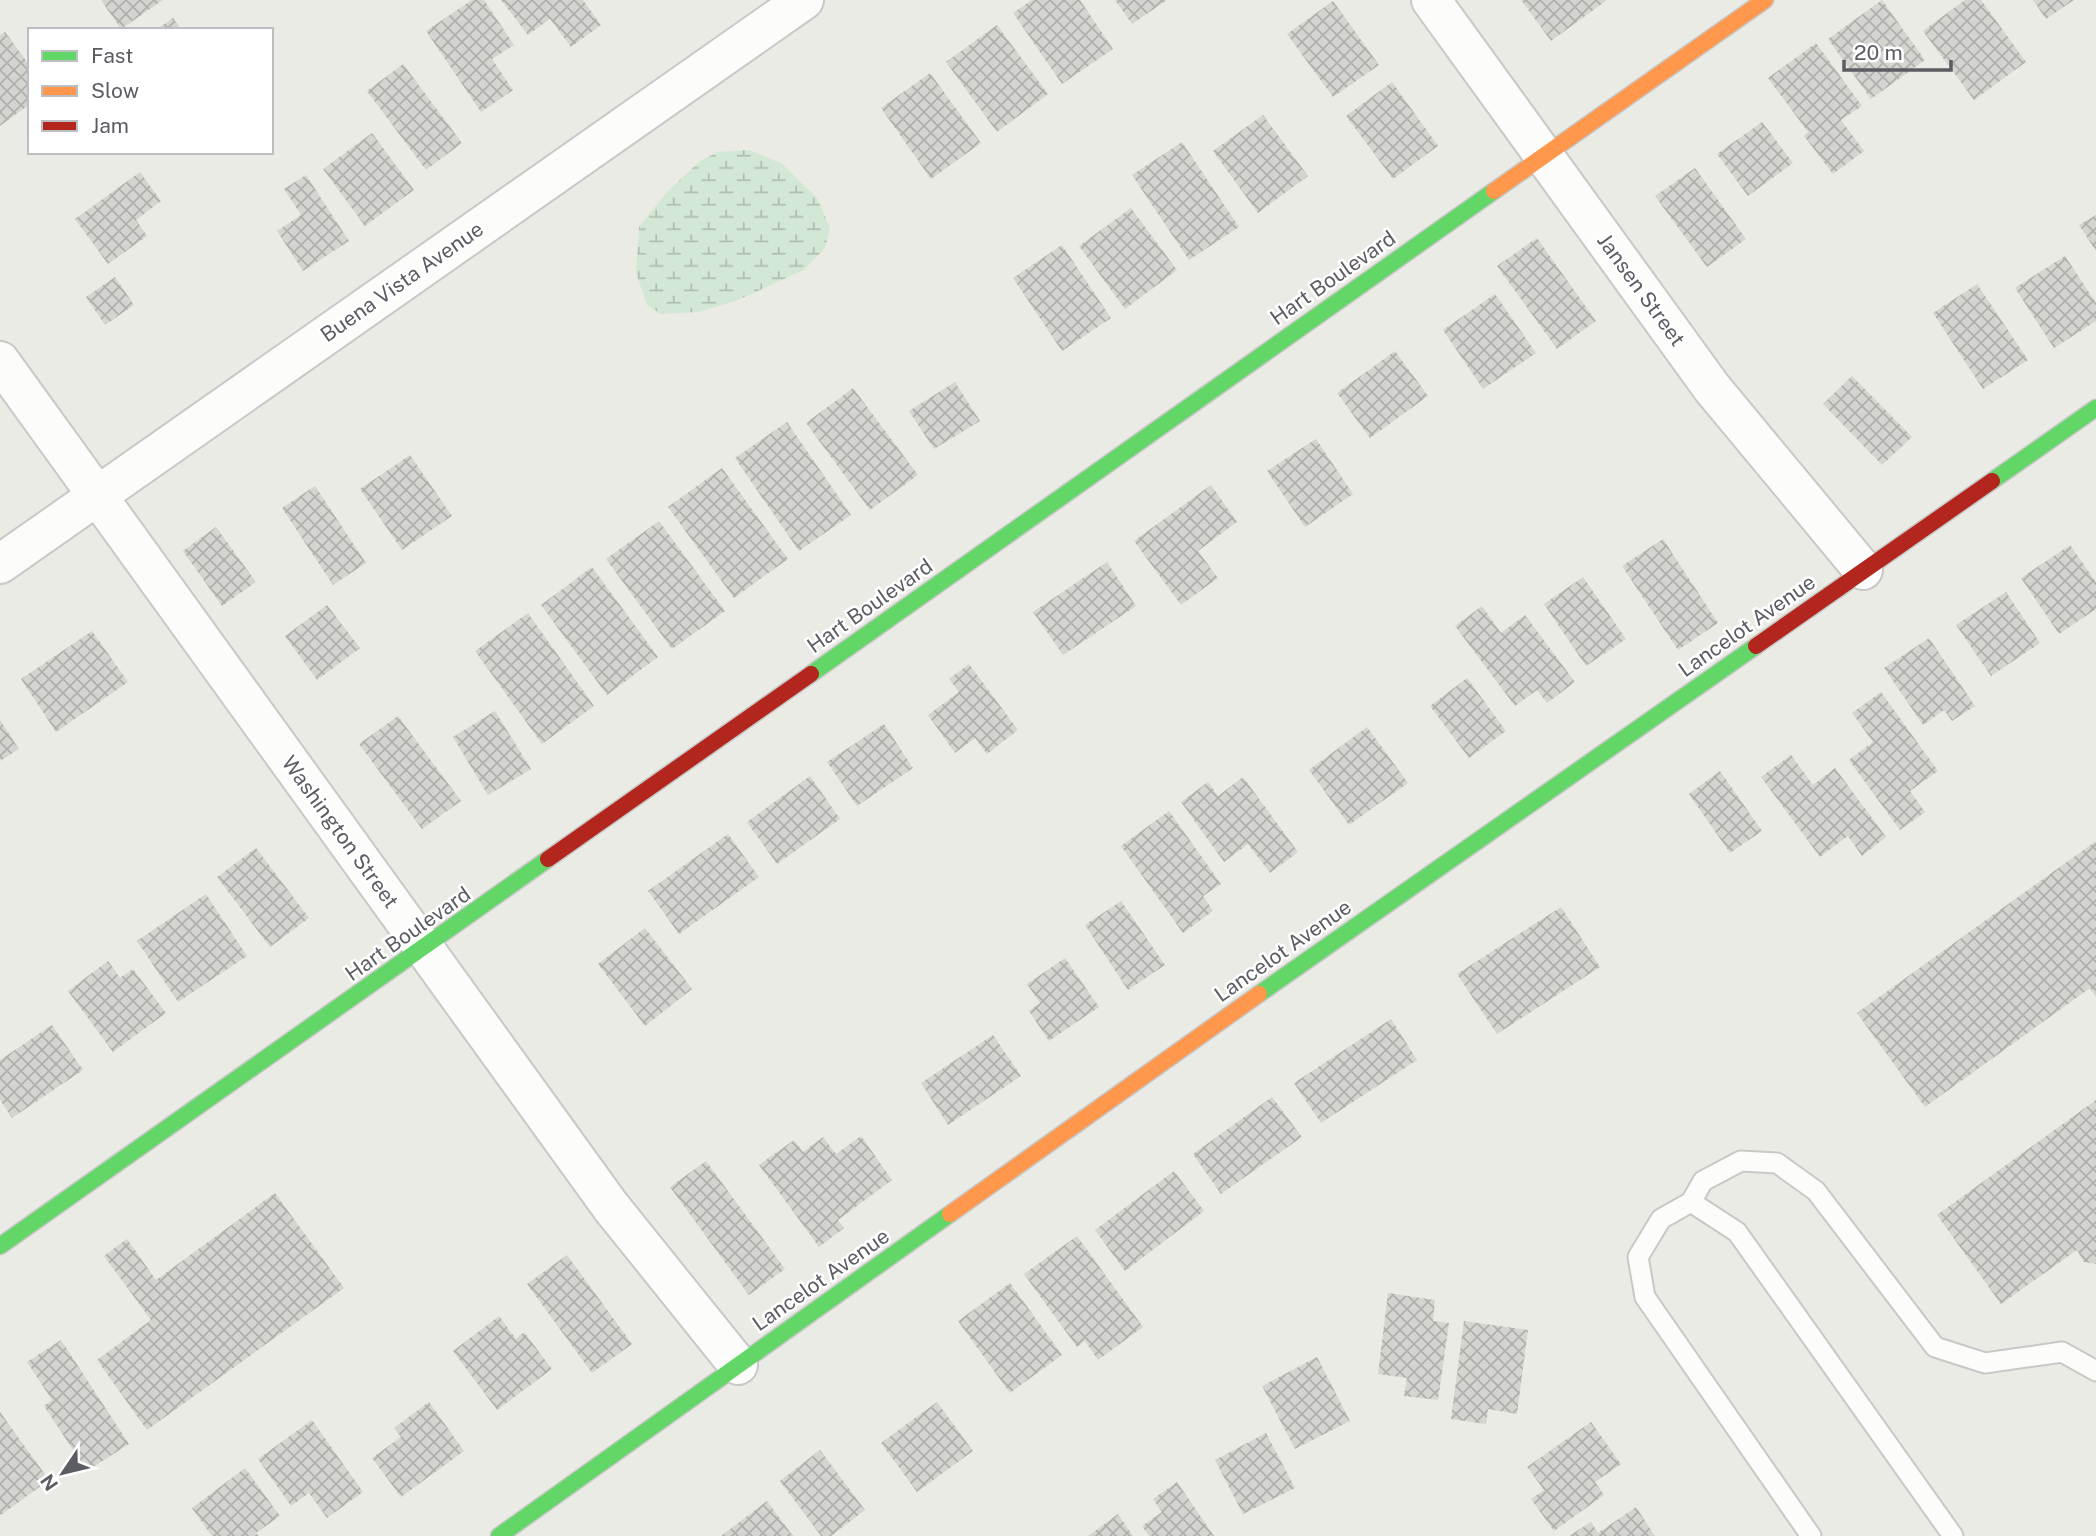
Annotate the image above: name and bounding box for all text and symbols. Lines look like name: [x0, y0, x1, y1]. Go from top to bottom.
legend: [28, 28, 273, 154]
scale bar: [1844, 28, 1951, 72]
text: 20 m: [1854, 40, 1903, 65]
text: Fast: [91, 43, 133, 68]
text: Slow: [91, 78, 139, 103]
text: Jam: [91, 113, 129, 138]
street label: Buena Vista Avenue: [315, 216, 488, 347]
street label: Hart Boulevard: [1265, 225, 1400, 330]
street label: Jansen Street: [1592, 229, 1691, 351]
street label: Hart Boulevard: [802, 553, 937, 658]
street label: Lancelot Avenue: [1673, 569, 1820, 682]
street label: Washington Street: [277, 751, 404, 913]
street label: Hart Boulevard: [340, 881, 475, 986]
street label: Lancelot Avenue: [1209, 894, 1356, 1007]
street label: Lancelot Avenue: [747, 1223, 894, 1336]
north arrow: [28, 1438, 98, 1508]
text: N: [36, 1470, 62, 1495]

